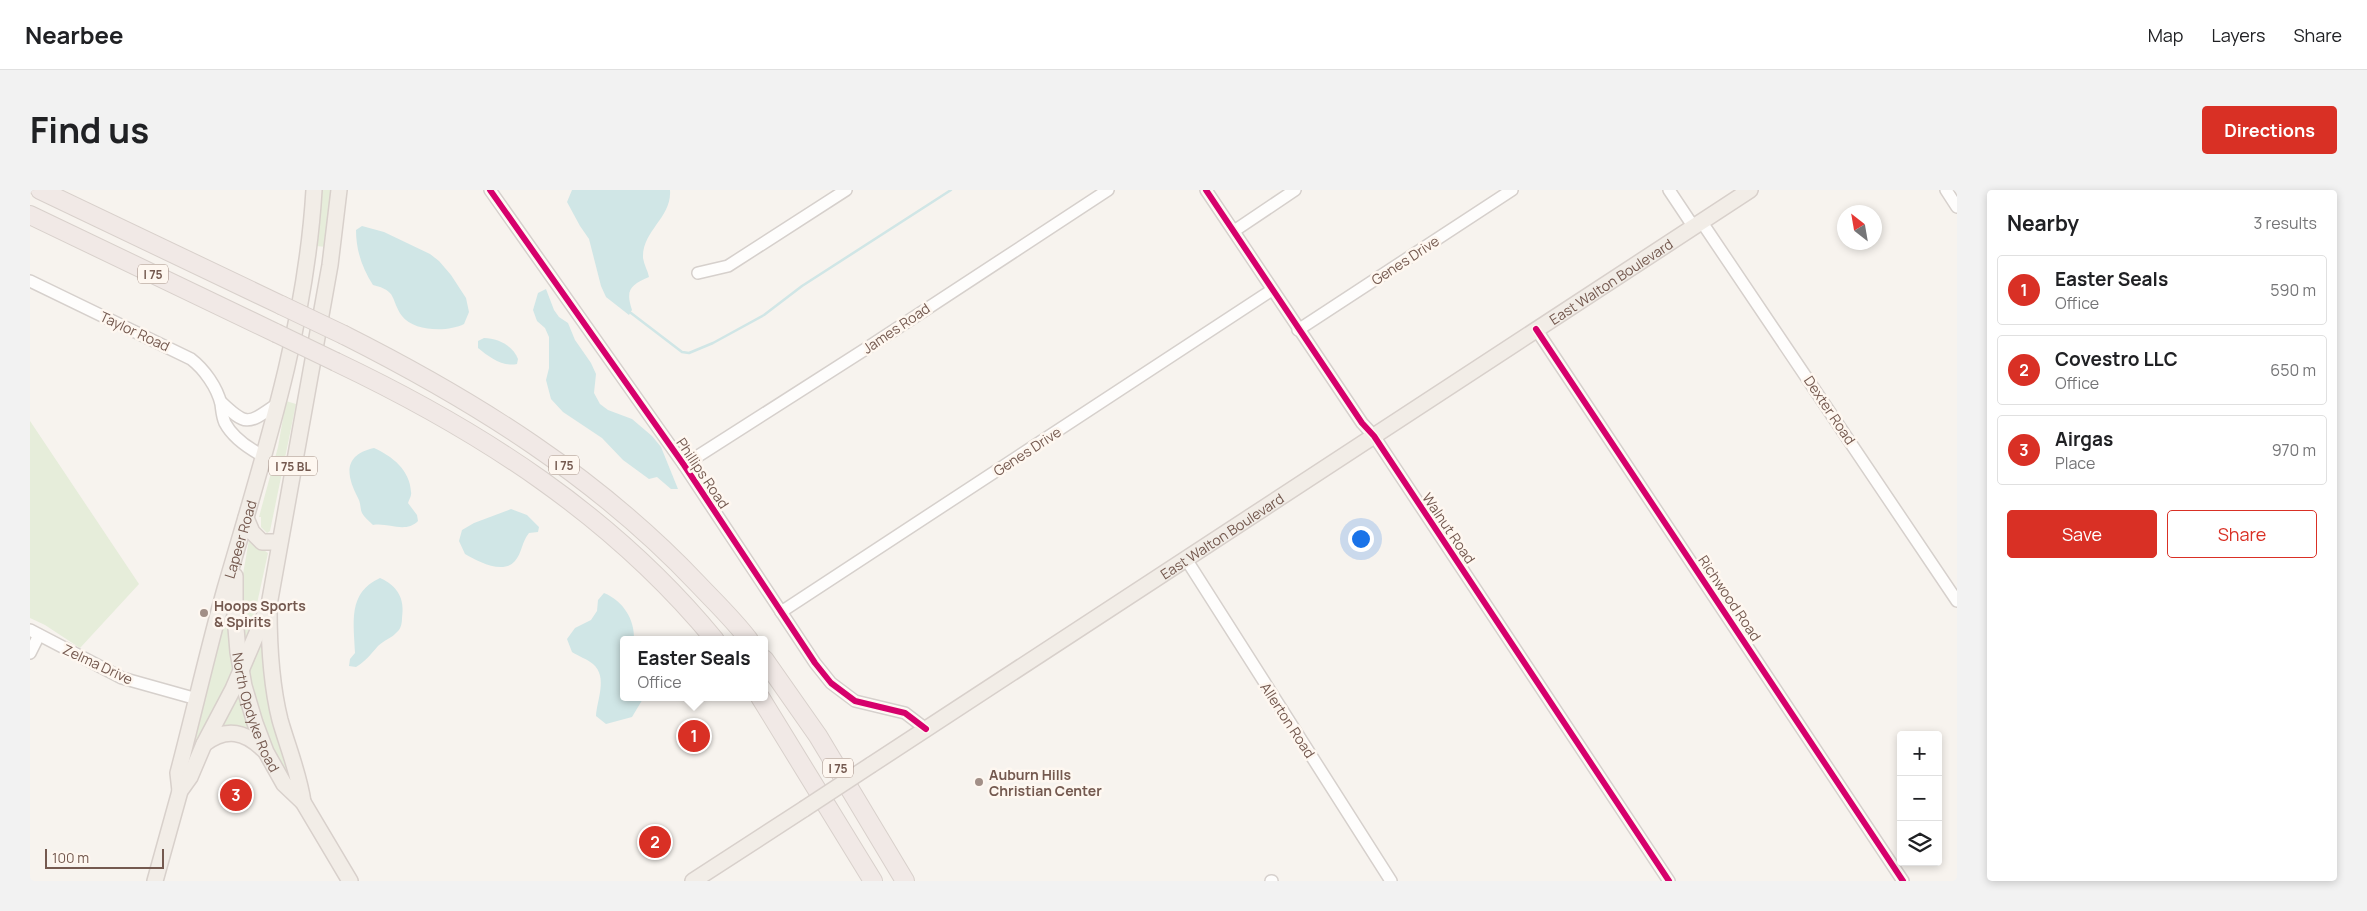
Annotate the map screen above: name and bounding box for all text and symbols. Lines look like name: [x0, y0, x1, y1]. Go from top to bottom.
text: Nearbee: [25, 18, 124, 51]
text: Map: [2148, 23, 2183, 47]
text: Layers: [2211, 23, 2265, 47]
text: Share: [2293, 23, 2342, 47]
text: Find us: [30, 106, 149, 154]
button: Directions: [2202, 106, 2337, 154]
north arrow: [1837, 205, 1882, 250]
text: Nearby: [2007, 209, 2079, 237]
text: 3 results: [2254, 212, 2317, 234]
street label: Genes Drive: [1367, 231, 1443, 289]
street label: East Walton Boulevard: [1545, 234, 1676, 328]
road number: I 75: [138, 264, 168, 284]
text: Easter Seals: [2055, 266, 2168, 292]
text: 1: [2020, 279, 2028, 301]
text: 590 m: [2270, 279, 2316, 301]
text: Office: [2055, 292, 2099, 314]
street label: James Road: [859, 298, 933, 358]
street label: Taylor Road: [97, 307, 173, 355]
text: Covestro LLC: [2055, 346, 2178, 372]
text: 2: [2019, 359, 2029, 381]
text: 650 m: [2270, 359, 2316, 381]
street label: Dexter Road: [1800, 372, 1860, 448]
text: Office: [2055, 372, 2099, 394]
street label: Genes Drive: [989, 422, 1065, 480]
text: Airgas: [2055, 426, 2113, 452]
street label: Phillips Road: [672, 434, 734, 512]
text: 3: [2019, 439, 2029, 461]
text: 970 m: [2272, 439, 2316, 461]
text: Place: [2055, 452, 2095, 474]
road number: I 75 BL: [269, 456, 317, 476]
road number: I 75: [549, 456, 579, 474]
street label: East Walton Boulevard: [1156, 488, 1287, 583]
street label: Walnut Road: [1418, 489, 1480, 567]
street label: Lapeer Road: [219, 498, 260, 581]
button: Save: [2007, 510, 2157, 558]
button: Share: [2167, 510, 2317, 558]
your location: [1348, 526, 1374, 552]
street label: Richwood Road: [1694, 551, 1766, 645]
place label: Hoops Sports & Spirits: [214, 596, 306, 631]
marker: Hoops Sports & Spirits: [198, 607, 210, 619]
popup: [620, 636, 768, 701]
street label: Zelma Drive: [60, 639, 136, 689]
text: Easter Seals: [637, 645, 751, 671]
street label: North Opdyke Road: [229, 651, 285, 775]
text: Office: [637, 671, 682, 693]
street label: Allerton Road: [1256, 679, 1320, 761]
pin: 1: [678, 717, 710, 755]
map controls: [1897, 731, 1942, 866]
button: +: [1897, 731, 1942, 776]
road number: I 75: [823, 758, 853, 778]
place label: Auburn Hills Christian Center: [989, 765, 1102, 800]
pin: 3: [220, 776, 252, 814]
marker: Auburn Hills Christian Center: [973, 776, 985, 788]
button: −: [1897, 776, 1942, 821]
button: layers: [1897, 821, 1942, 866]
pin: 2: [639, 823, 671, 861]
scale bar: [45, 846, 164, 869]
text: 100 m: [52, 848, 89, 867]

